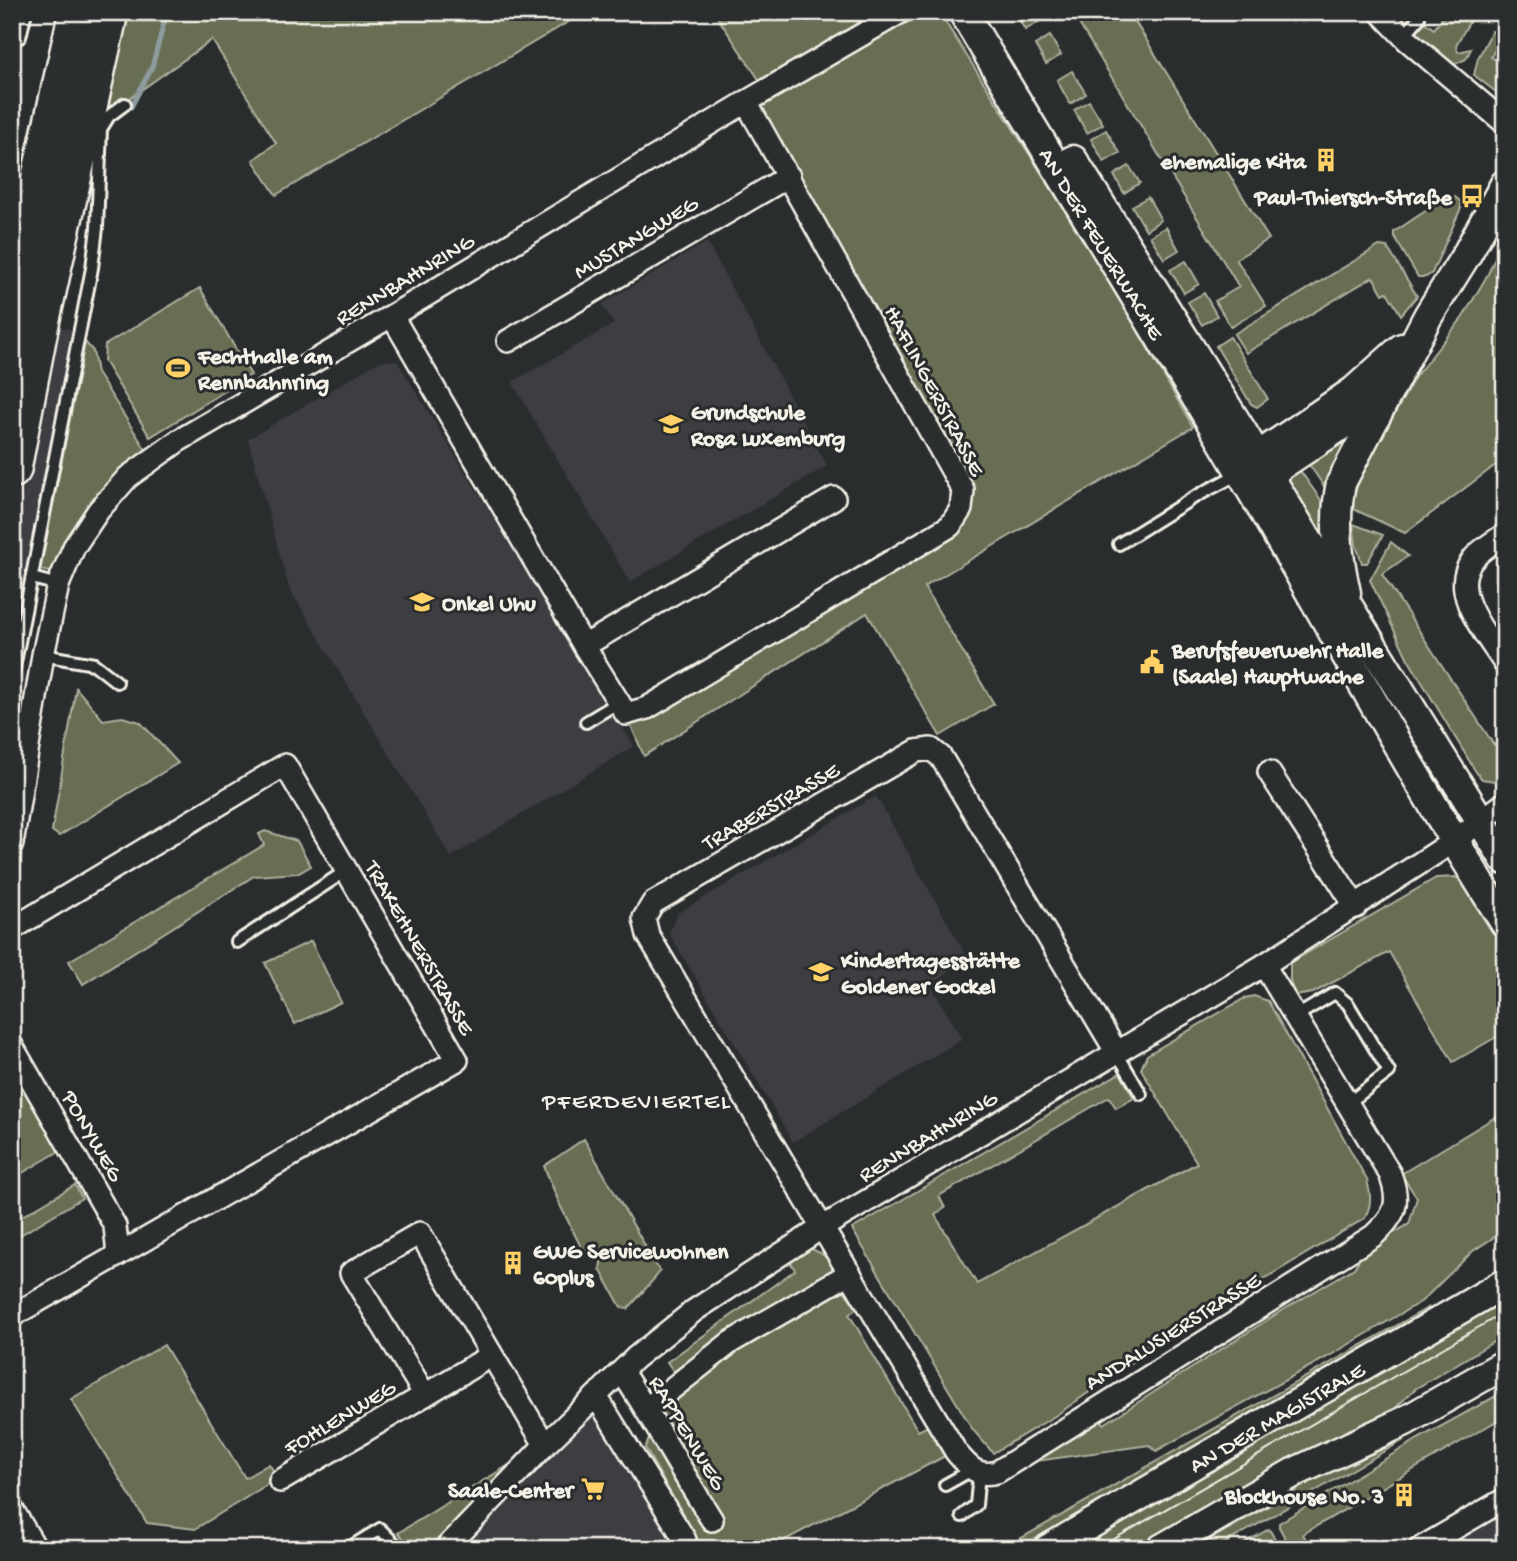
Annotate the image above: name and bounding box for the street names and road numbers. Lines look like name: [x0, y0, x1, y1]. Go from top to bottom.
street label: AN DER FEUERWACHE: [1031, 144, 1169, 347]
street label: MUSTANGWEG: [570, 191, 705, 287]
street label: RENNBAHNRING: [332, 228, 481, 333]
street label: HAFLINGERSTRASSE: [877, 302, 990, 483]
street label: TRABERSTRASSE: [697, 757, 846, 859]
street label: TRAKEHNERSTRASSE: [356, 855, 480, 1042]
street label: RENNBAHNRING: [855, 1085, 1004, 1190]
street label: PONYWEG: [54, 1086, 129, 1188]
street label: ANDALUSIERSTRASSE: [1081, 1267, 1268, 1398]
street label: AN DER MAGISTRALE: [1185, 1357, 1372, 1481]
street label: RAPPENWEG: [641, 1372, 731, 1497]
street label: FOHLENWEG: [279, 1374, 403, 1463]

